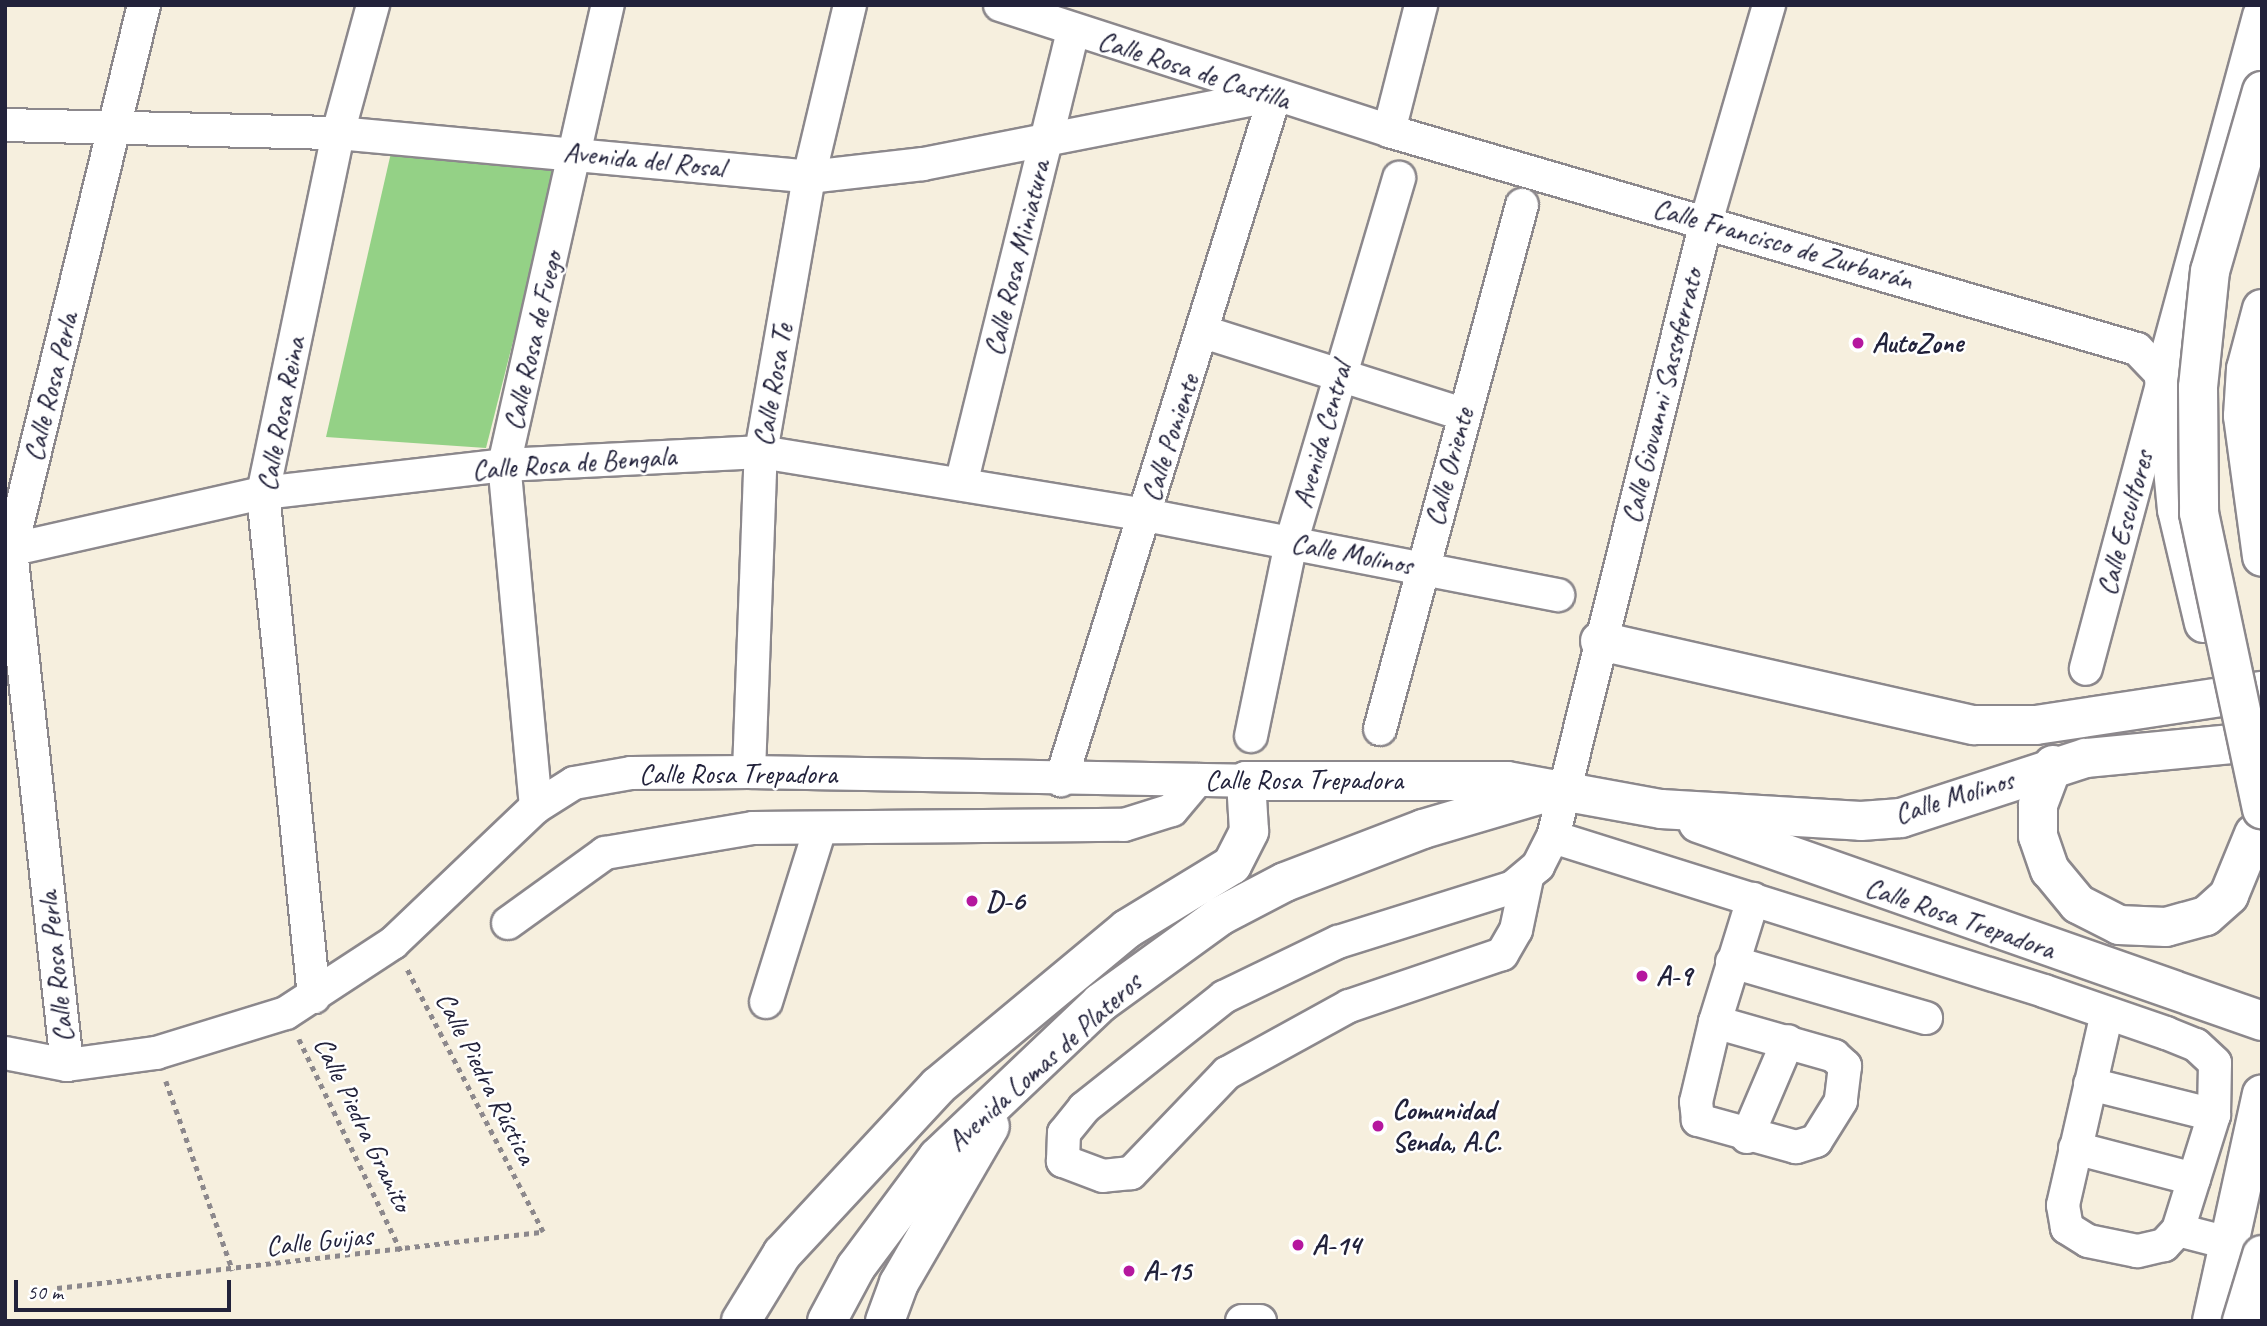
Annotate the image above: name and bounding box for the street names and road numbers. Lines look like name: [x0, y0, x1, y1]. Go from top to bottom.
street label: Calle Rosa de Castilla: [1094, 23, 1294, 117]
street label: Avenida del Rosal: [562, 135, 726, 185]
street label: Calle Rosa Miniatura: [977, 157, 1057, 359]
street label: Calle Francisco de Zurbarán: [1649, 191, 1917, 297]
street label: Calle Rosa de Fuego: [496, 249, 570, 433]
street label: Calle Giovanni Sassoferrato: [1614, 265, 1710, 527]
street label: Calle Rosa Perla: [16, 310, 86, 464]
street label: Calle Rosa Te: [746, 322, 800, 448]
street label: Calle Rosa Reina: [250, 334, 312, 494]
street label: Avenida Central: [1285, 358, 1359, 512]
street label: Calle Poniente: [1134, 371, 1206, 505]
street label: Calle Oriente: [1417, 405, 1481, 529]
street label: Calle Rosa de Bengala: [471, 439, 677, 487]
street label: Calle Escultores: [2090, 447, 2160, 599]
street label: Calle Molinos: [1289, 526, 1415, 582]
street label: Calle Rosa Trepadora: [639, 757, 837, 791]
street label: Calle Rosa Trepadora: [1205, 763, 1403, 797]
street label: Calle Molinos: [1890, 763, 2018, 831]
street label: Calle Rosa Trepadora: [1861, 870, 2059, 966]
street label: Calle Rosa Perla: [31, 890, 81, 1044]
street label: Avenida Lomas de Plateros: [940, 966, 1148, 1158]
street label: Calle Piedra Rústica: [428, 986, 544, 1170]
street label: Calle Piedra Granito: [306, 1031, 420, 1217]
street label: Calle Guijas: [264, 1219, 374, 1263]

